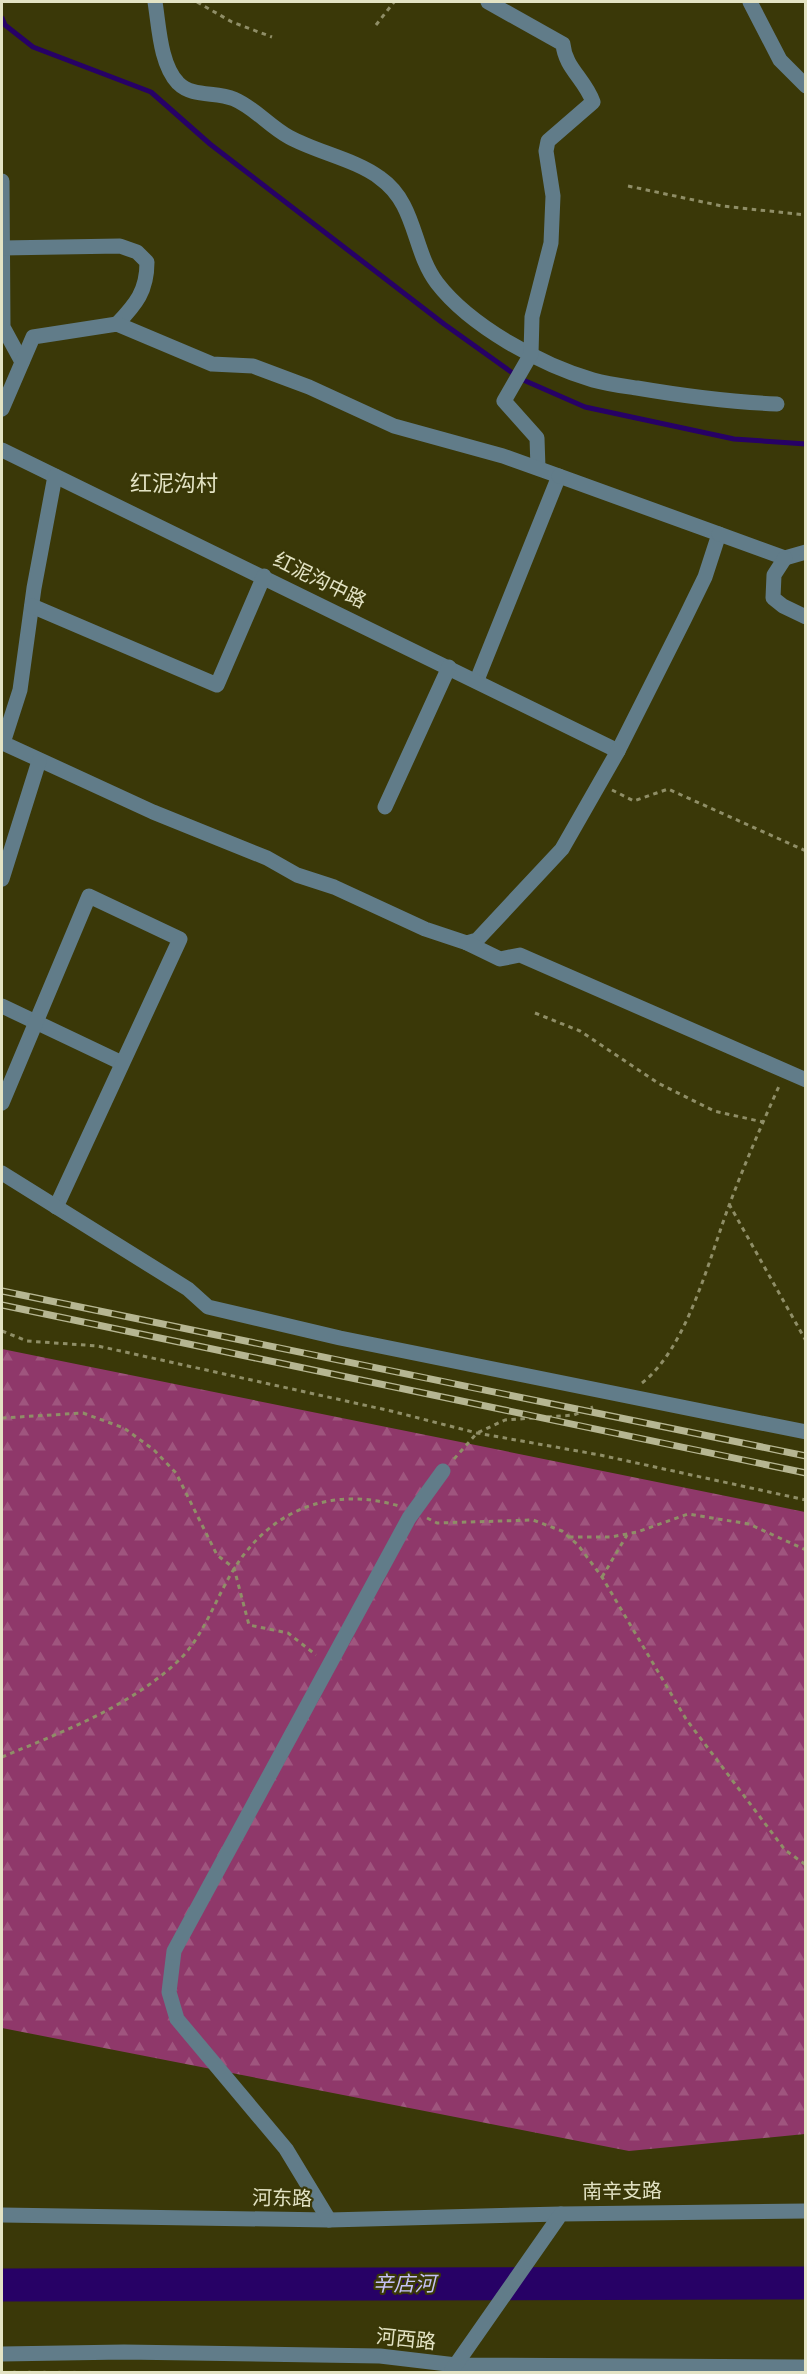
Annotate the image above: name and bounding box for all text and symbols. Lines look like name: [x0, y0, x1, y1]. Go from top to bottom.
district label: 红泥沟村: [130, 470, 218, 497]
street label: 红泥沟中路: [270, 547, 370, 613]
street label: 南辛支路: [582, 2178, 662, 2204]
street label: 河东路: [252, 2185, 312, 2211]
water label: 辛店河: [373, 2271, 439, 2297]
street label: 河西路: [375, 2324, 437, 2354]

